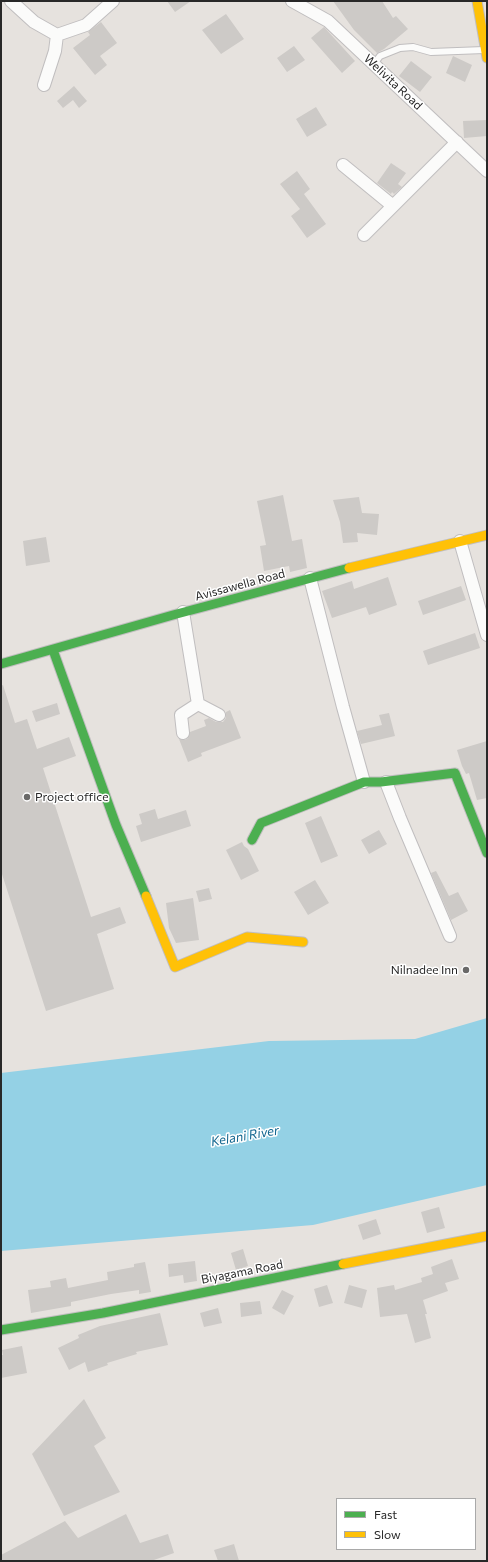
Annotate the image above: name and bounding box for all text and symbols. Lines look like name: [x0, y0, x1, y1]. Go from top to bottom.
street label: Welivita Road: [361, 51, 425, 113]
street label: Avissawella Road: [193, 566, 287, 604]
place label: Project office: [35, 790, 108, 804]
marker: Project office: [22, 792, 32, 802]
place label: Nilnadee Inn: [391, 963, 458, 977]
marker: Nilnadee Inn: [461, 965, 471, 975]
water label: Kelani River: [210, 1122, 280, 1150]
street label: Biyagama Road: [200, 1257, 284, 1287]
legend: [336, 1498, 476, 1550]
text: Fast: [374, 1507, 397, 1521]
text: Slow: [374, 1527, 401, 1541]

